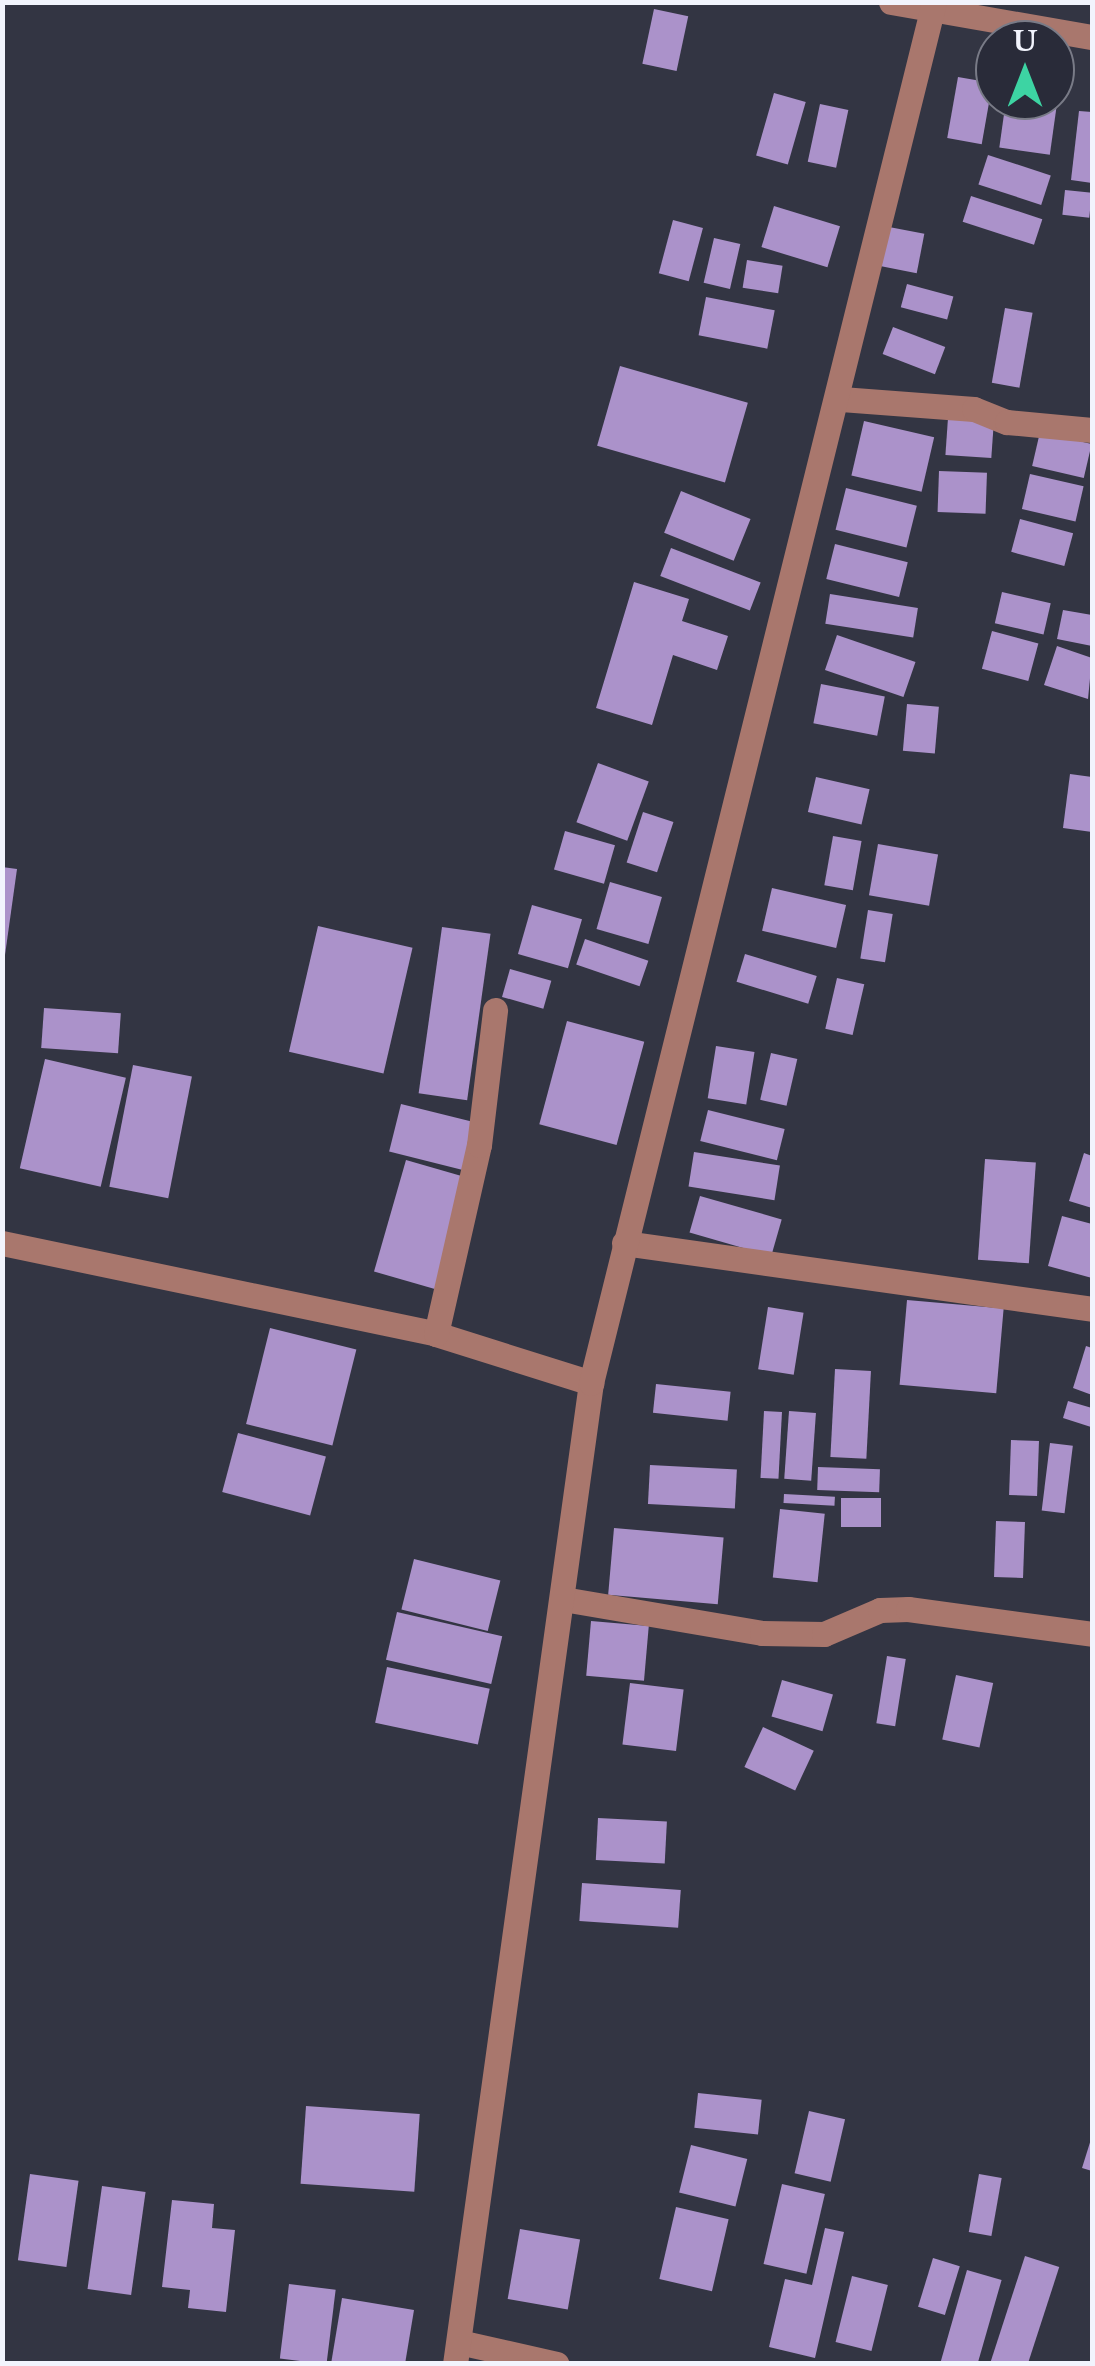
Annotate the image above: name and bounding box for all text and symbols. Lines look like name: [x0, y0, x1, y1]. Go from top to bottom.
north arrow: [975, 20, 1075, 120]
text: U: [1013, 24, 1037, 59]

